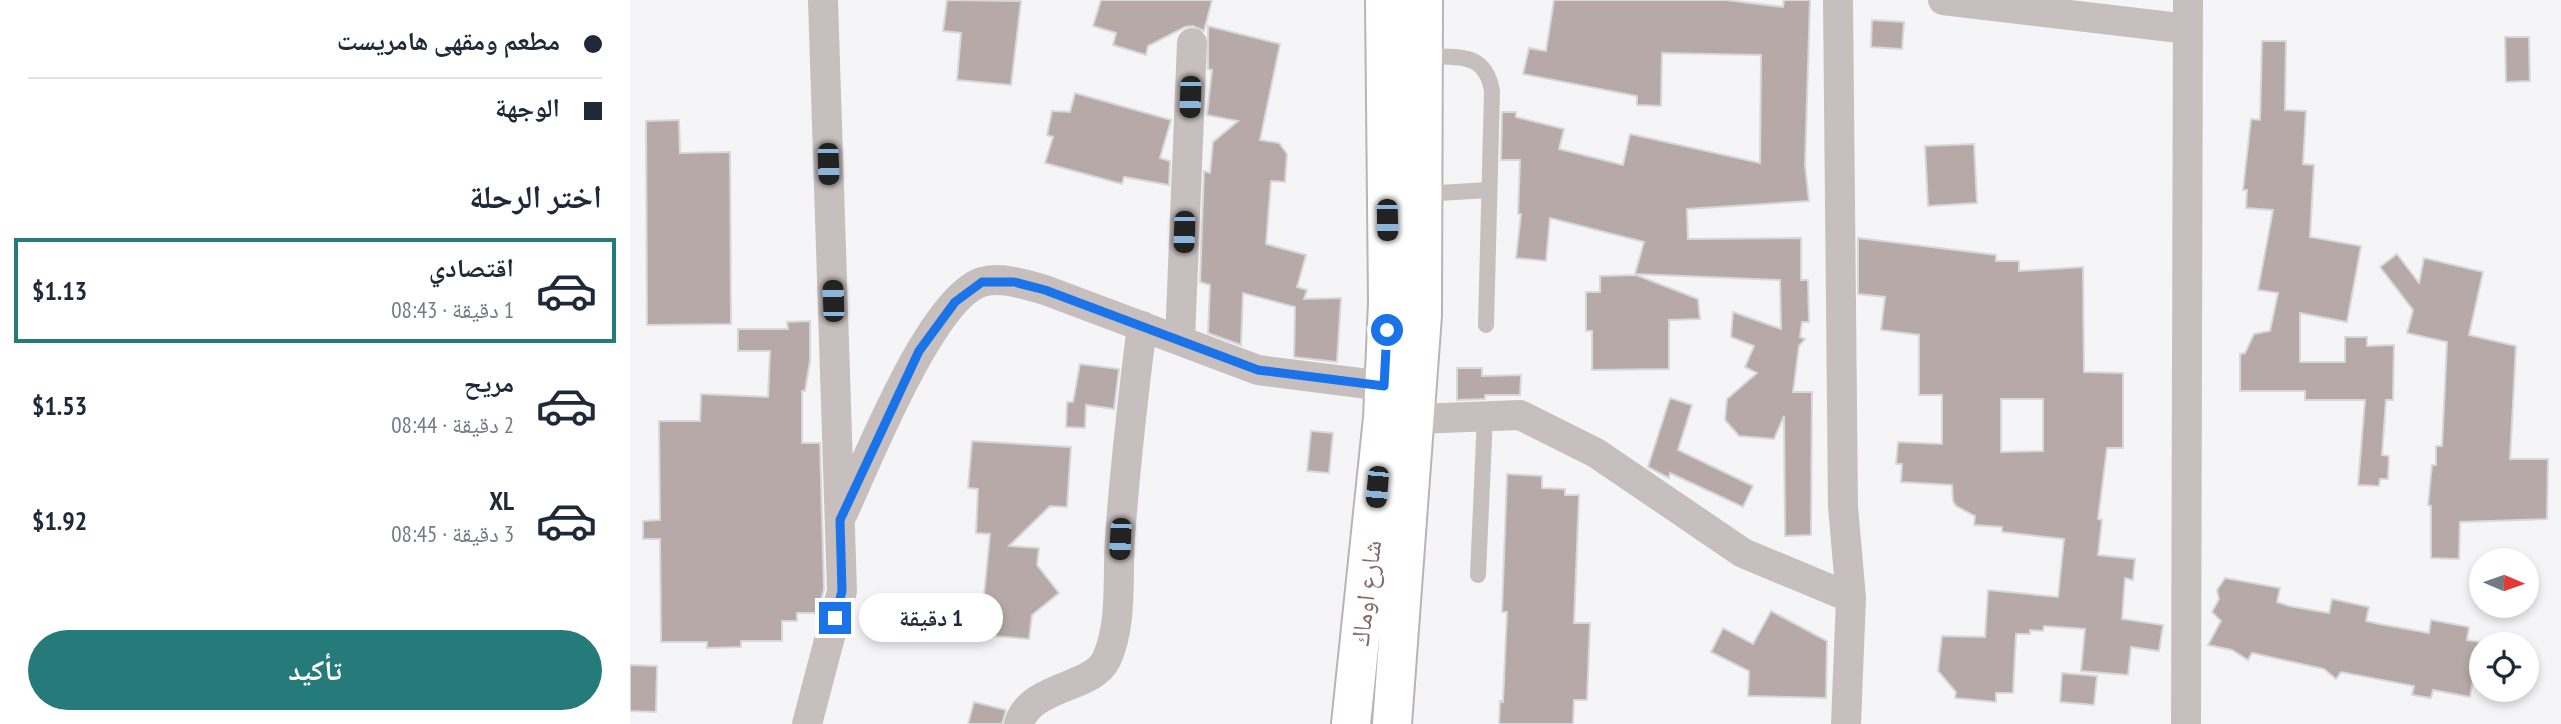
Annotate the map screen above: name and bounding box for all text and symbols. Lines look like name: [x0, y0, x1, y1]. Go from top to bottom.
text: مطعم ومقهى هامريست: [337, 24, 560, 57]
car: [1179, 76, 1202, 118]
text: الوجهة: [495, 91, 560, 124]
car: [817, 143, 840, 185]
text: اختر الرحلة: [469, 175, 602, 217]
car: [1377, 199, 1398, 241]
car: [1173, 211, 1196, 253]
text: اقتصادي: [429, 251, 514, 284]
icon: car: [535, 259, 598, 322]
text: $1.13: [32, 274, 87, 307]
car: [822, 280, 845, 322]
text: 1 دقيقة · 08:43: [391, 295, 514, 324]
route start: [1371, 314, 1403, 346]
text: مريح: [464, 366, 514, 399]
icon: car: [535, 374, 598, 437]
text: $1.53: [32, 389, 87, 422]
text: 2 دقيقة · 08:44: [391, 410, 514, 439]
car: [1365, 465, 1390, 509]
text: XL: [489, 484, 514, 517]
icon: car: [535, 489, 598, 552]
text: $1.92: [32, 504, 87, 537]
car: [1109, 517, 1132, 561]
text: 3 دقيقة · 08:45: [391, 519, 514, 548]
street label: شارع اوماك: [1343, 538, 1388, 648]
north arrow: [2469, 548, 2539, 618]
map controls: [2469, 548, 2539, 702]
callout: 1 دقيقة: [860, 594, 1003, 642]
route end: [819, 602, 851, 634]
text: 1 دقيقة: [899, 603, 963, 632]
button: تأكيد: [28, 630, 602, 710]
button: locate: [2469, 632, 2539, 702]

